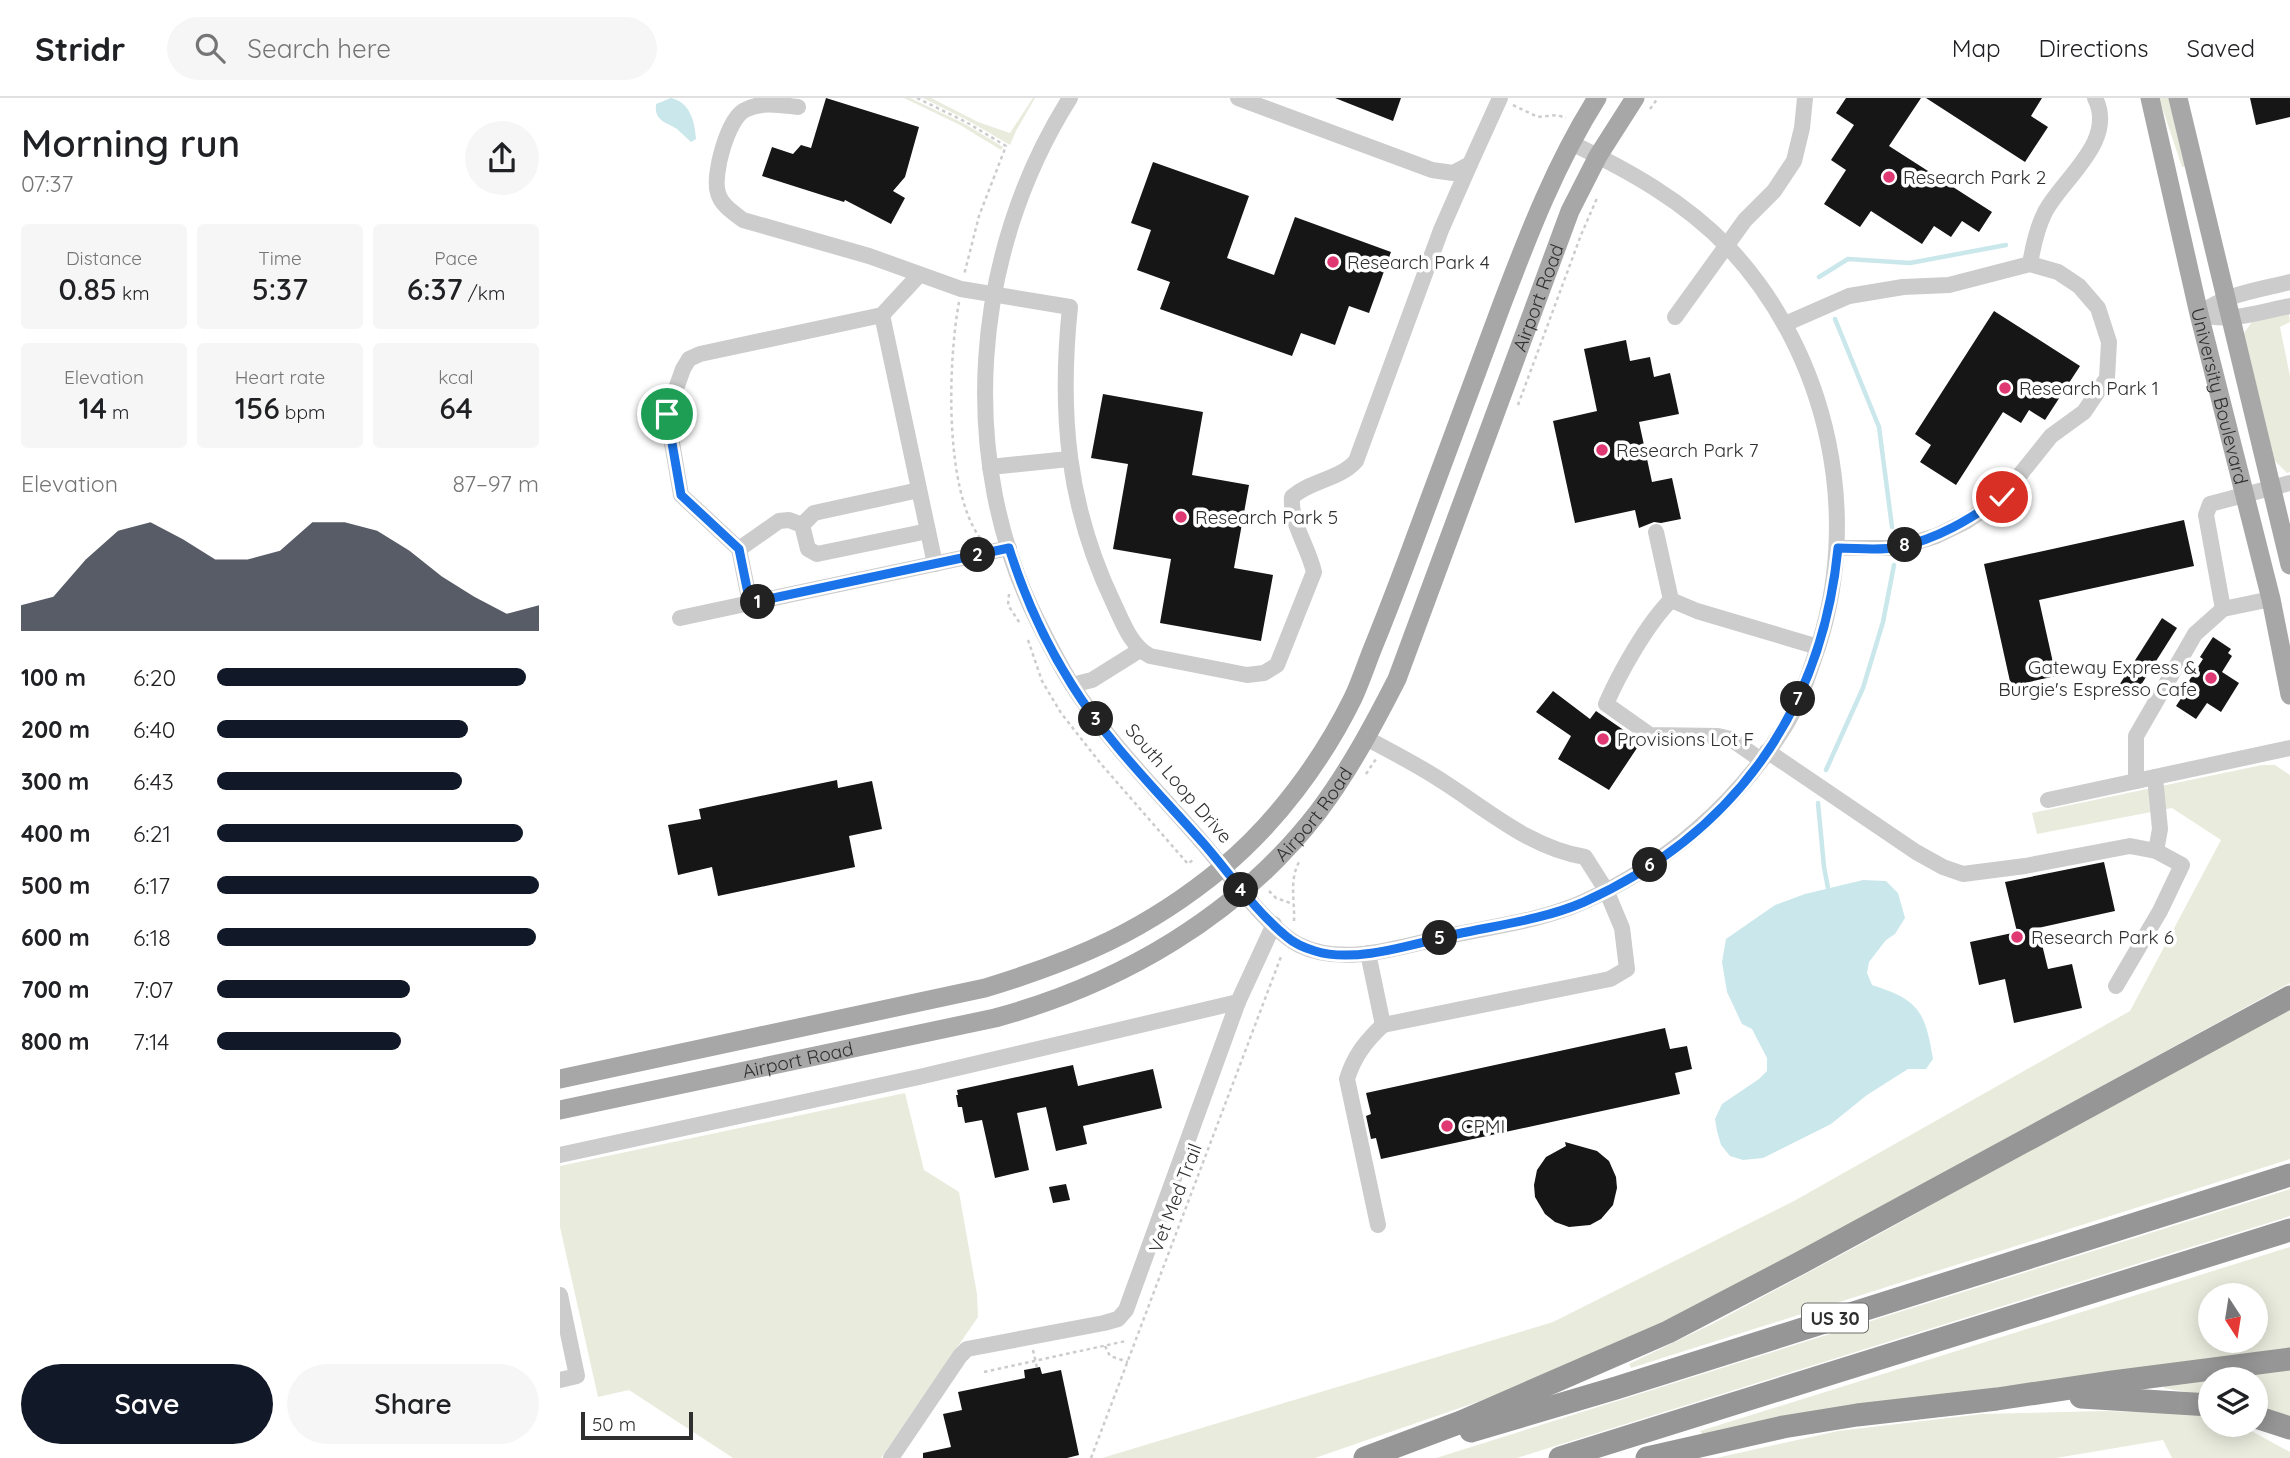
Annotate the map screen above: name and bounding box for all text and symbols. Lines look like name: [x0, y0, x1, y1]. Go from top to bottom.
search box: [167, 17, 657, 80]
text: Stridr: [35, 28, 125, 69]
icon: search: [191, 29, 229, 67]
text: Search here: [247, 32, 391, 65]
text: Map: [1952, 33, 2001, 63]
text: Directions: [2039, 33, 2149, 63]
text: Saved: [2187, 33, 2255, 63]
text: Morning run: [21, 119, 240, 167]
button: share: [465, 121, 539, 195]
place label: Research Park 2: [1903, 165, 2046, 189]
text: 07:37: [21, 169, 73, 198]
marker: Research Park 2: [1881, 169, 1897, 185]
street label: Airport Road: [1507, 241, 1569, 355]
text: Distance: [66, 246, 142, 270]
text: Time: [258, 246, 302, 270]
text: Pace: [434, 246, 478, 270]
place label: Research Park 4: [1347, 250, 1490, 274]
marker: Research Park 4: [1325, 254, 1341, 270]
text: 0.85: [58, 270, 117, 308]
text: 5:37: [252, 270, 308, 308]
text: 6:37: [407, 270, 463, 308]
text: km: [117, 281, 150, 305]
text: /km: [463, 281, 505, 305]
street label: University Boulevard: [2186, 305, 2254, 487]
text: Elevation: [64, 365, 144, 389]
text: Heart rate: [235, 365, 325, 389]
text: kcal: [438, 365, 474, 389]
place label: Research Park 1: [2019, 376, 2159, 400]
marker: Research Park 1: [1997, 380, 2013, 396]
pin: [637, 384, 697, 444]
text: 14: [79, 389, 107, 427]
text: 156: [235, 389, 280, 427]
text: 64: [439, 389, 473, 427]
icon: arrive: [648, 395, 686, 433]
text: m: [107, 400, 129, 424]
text: bpm: [280, 400, 325, 424]
place label: Research Park 7: [1616, 438, 1759, 462]
marker: Research Park 7: [1594, 442, 1610, 458]
pin: [1972, 467, 2032, 527]
text: Elevation: [21, 469, 118, 498]
text: 87–97 m: [453, 469, 539, 498]
icon: check: [1983, 478, 2021, 516]
place label: Research Park 5: [1195, 505, 1338, 529]
marker: Research Park 5: [1173, 509, 1189, 525]
pin: 8: [1888, 528, 1922, 562]
text: 8: [1899, 532, 1910, 556]
pin: 2: [960, 538, 996, 573]
text: 2: [972, 542, 983, 566]
pin: 1: [740, 584, 776, 620]
text: 1: [754, 589, 761, 613]
place label: Gateway Express & Burgie's Espresso Cafe: [1998, 655, 2197, 701]
text: 100 m: [21, 663, 86, 692]
text: 6:20: [133, 663, 176, 692]
marker: Gateway Express & Burgie's Espresso Cafe: [2203, 670, 2219, 686]
pin: 7: [1780, 682, 1816, 716]
text: 7: [1792, 686, 1803, 710]
pin: 3: [1078, 702, 1114, 736]
text: 3: [1090, 706, 1101, 730]
text: 200 m: [21, 715, 90, 744]
text: 6:40: [133, 715, 175, 744]
street label: South Loop Drive: [1120, 718, 1238, 848]
place label: Provisions Lot F: [1617, 727, 1754, 751]
marker: Provisions Lot F: [1595, 731, 1611, 747]
street label: Airport Road: [1269, 763, 1357, 866]
text: 300 m: [21, 767, 89, 796]
text: 6:43: [133, 767, 174, 796]
text: 400 m: [21, 819, 90, 848]
text: 6:21: [133, 819, 171, 848]
pin: 6: [1632, 848, 1668, 882]
text: 6: [1644, 852, 1655, 876]
text: 500 m: [21, 871, 90, 900]
text: 6:17: [133, 871, 170, 900]
pin: 4: [1224, 872, 1258, 908]
text: 4: [1235, 877, 1246, 901]
pin: 5: [1422, 920, 1458, 956]
text: 600 m: [21, 923, 90, 952]
text: 6:18: [133, 923, 171, 952]
text: 5: [1434, 925, 1445, 949]
place label: Research Park 6: [2031, 925, 2174, 949]
marker: Research Park 6: [2009, 929, 2025, 945]
text: 700 m: [21, 975, 90, 1004]
text: 7:07: [133, 975, 173, 1004]
text: 800 m: [21, 1027, 90, 1056]
text: 7:14: [133, 1027, 169, 1056]
street label: Airport Road: [740, 1036, 855, 1083]
place label: CPMI: [1461, 1114, 1505, 1138]
marker: CPMI: [1439, 1118, 1455, 1134]
street label: Vet Med Trail: [1143, 1140, 1207, 1256]
north arrow: [2198, 1283, 2268, 1353]
map controls: [2198, 1283, 2268, 1437]
road number: US 30: [1802, 1303, 1868, 1332]
button: Save: [21, 1364, 273, 1444]
button: Share: [287, 1364, 539, 1444]
button: layers: [2198, 1367, 2268, 1437]
scale bar: [581, 1409, 693, 1441]
text: 50 m: [592, 1412, 636, 1436]

